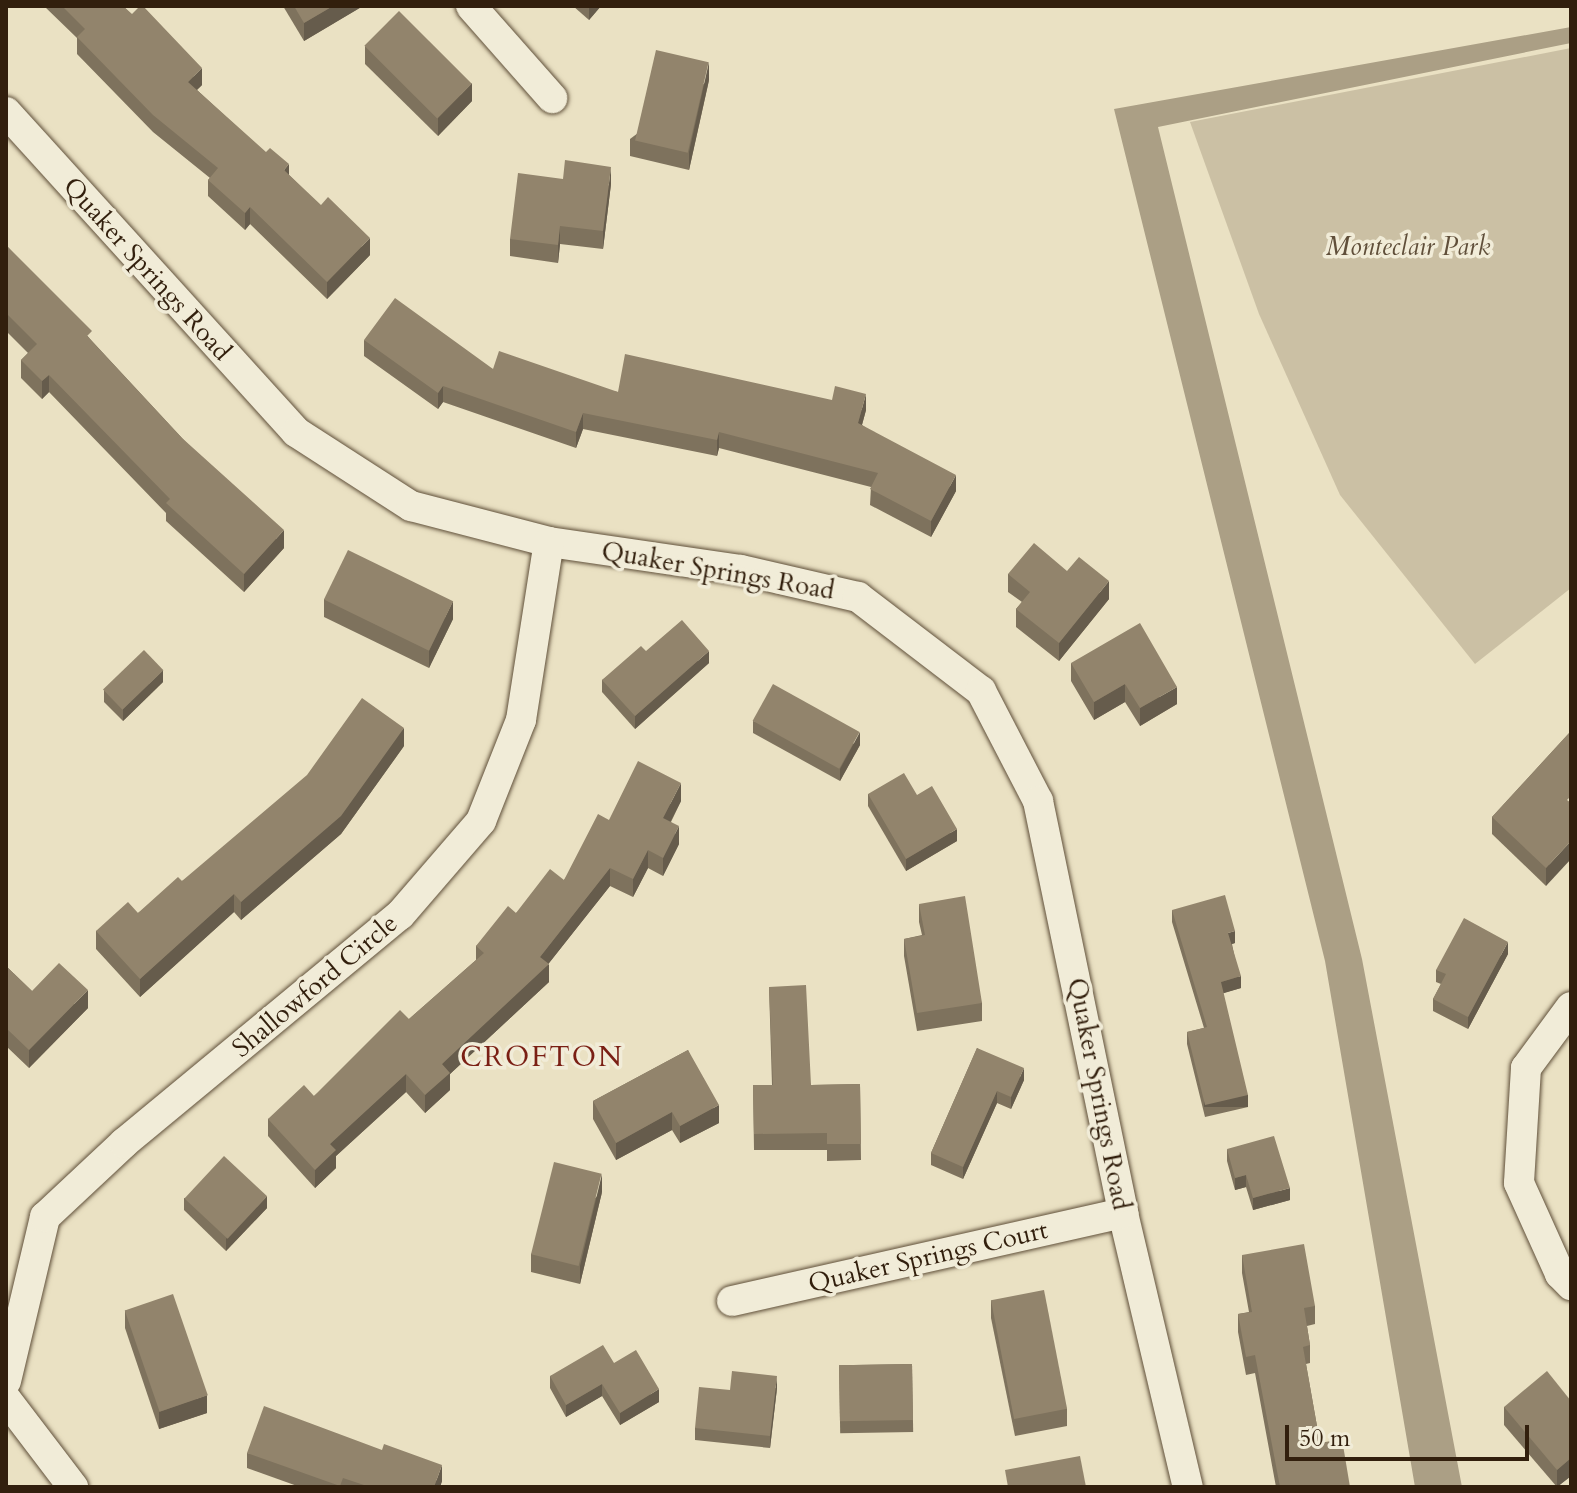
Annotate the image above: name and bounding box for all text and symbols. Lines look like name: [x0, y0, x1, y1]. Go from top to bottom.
street label: Quaker Springs Road: [56, 171, 238, 367]
park label: Monteclair Park: [1326, 231, 1490, 263]
street label: Quaker Springs Road: [599, 535, 837, 607]
street label: Shallowford Circle: [226, 908, 404, 1064]
street label: Quaker Springs Road: [1061, 975, 1137, 1213]
district label: CROFTON: [460, 1040, 624, 1074]
street label: Quaker Springs Court: [805, 1214, 1051, 1300]
scale bar: [1289, 1409, 1533, 1459]
text: 50 m: [1299, 1422, 1350, 1455]

